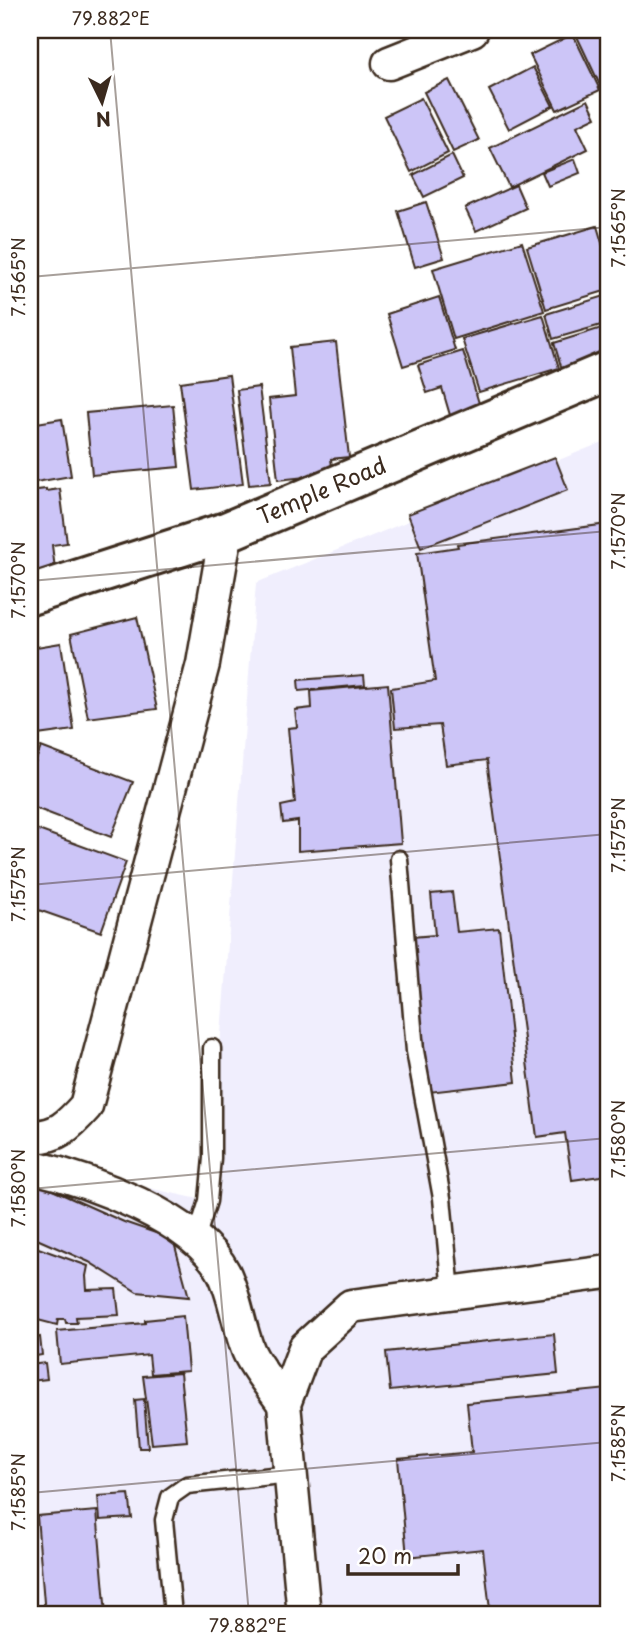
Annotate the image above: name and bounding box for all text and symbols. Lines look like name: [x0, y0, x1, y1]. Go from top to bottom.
text: 79.882°E: [72, 4, 150, 31]
north arrow: [66, 66, 136, 136]
text: N: [95, 105, 112, 135]
text: 7.1565°N: [604, 188, 631, 268]
text: 7.1565°N: [4, 237, 31, 317]
street label: Temple Road: [251, 447, 391, 533]
text: 7.1570°N: [604, 492, 631, 570]
text: 7.1570°N: [4, 541, 31, 619]
text: 7.1575°N: [604, 797, 631, 873]
text: 7.1575°N: [4, 846, 31, 922]
text: 7.1580°N: [604, 1100, 631, 1178]
text: 7.1580°N: [4, 1149, 31, 1227]
text: 7.1585°N: [604, 1404, 631, 1482]
text: 7.1585°N: [4, 1453, 31, 1531]
scale bar: [348, 1533, 458, 1577]
text: 20 m: [358, 1539, 412, 1571]
text: 79.882°E: [209, 1611, 287, 1638]

